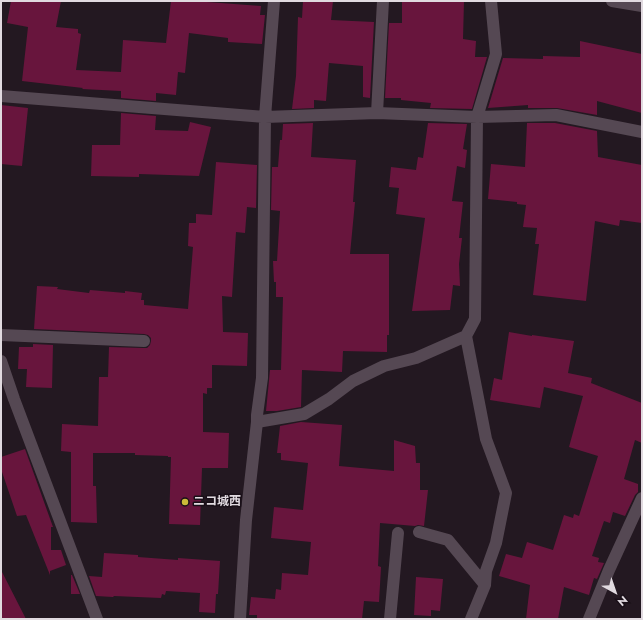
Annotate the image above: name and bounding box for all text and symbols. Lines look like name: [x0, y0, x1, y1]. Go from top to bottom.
place label: ニコ城西: [193, 495, 241, 509]
marker: ニコ城西: [180, 497, 190, 507]
north arrow: [595, 572, 635, 612]
text: N: [614, 592, 631, 610]

